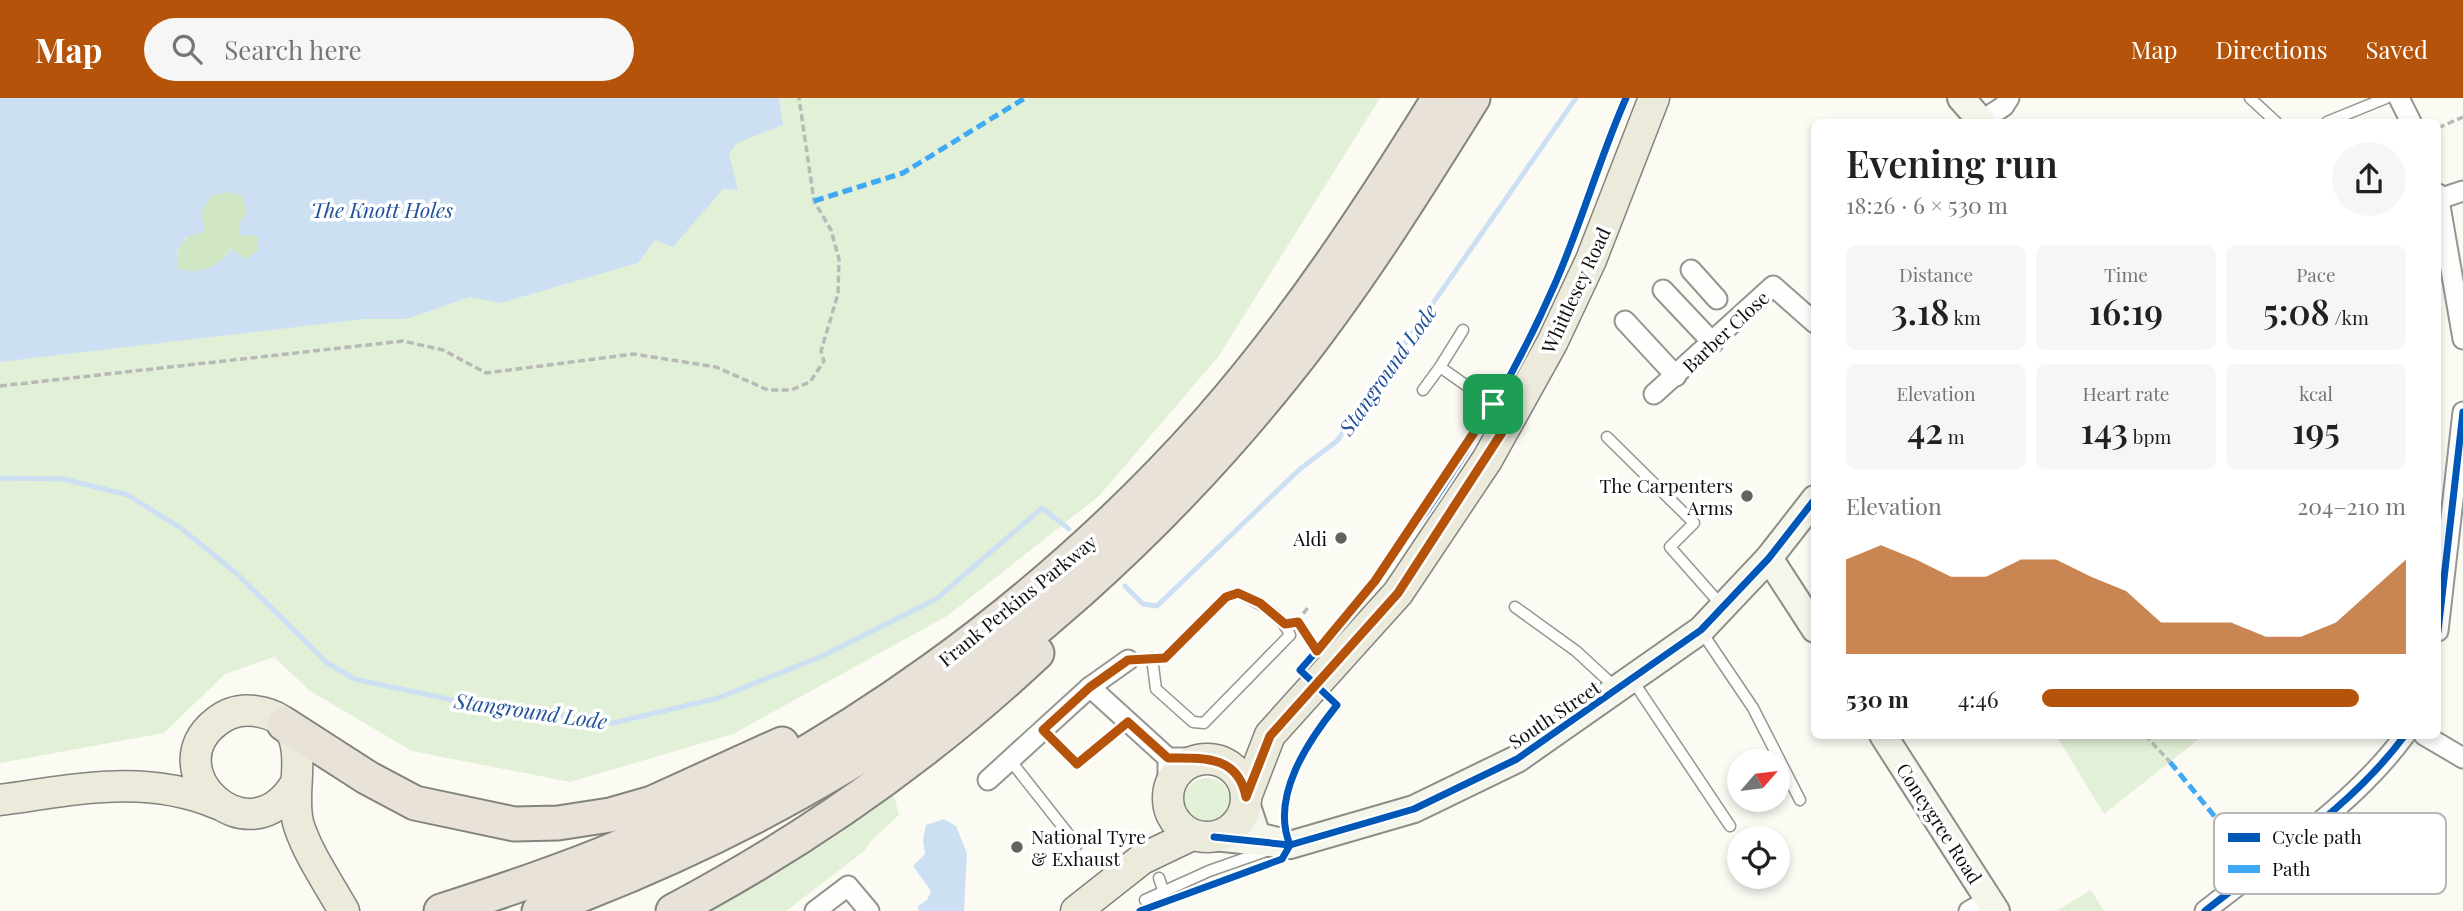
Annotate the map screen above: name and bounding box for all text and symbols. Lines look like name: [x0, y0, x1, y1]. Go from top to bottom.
search box: [144, 18, 634, 81]
text: Map: [35, 27, 102, 71]
icon: search: [168, 30, 206, 68]
text: Search here: [224, 32, 362, 67]
text: Map: [2131, 33, 2177, 65]
text: Directions: [2215, 33, 2328, 65]
text: Saved: [2366, 33, 2428, 65]
text: Evening run: [1846, 137, 2058, 188]
button: share: [2332, 142, 2406, 216]
text: 18:26 · 6 × 530 m: [1846, 189, 2008, 220]
water label: The Knott Holes: [311, 195, 453, 223]
street label: Whittlesey Road: [1534, 223, 1616, 358]
text: Distance: [1899, 261, 1973, 287]
text: Time: [2104, 261, 2148, 287]
text: Pace: [2296, 261, 2336, 287]
street label: Barber Close: [1676, 284, 1774, 378]
text: 3.18: [1891, 287, 1949, 334]
text: 16:19: [2089, 287, 2163, 334]
text: 5:08: [2263, 287, 2330, 334]
water label: Stanground Lode: [1331, 298, 1443, 441]
text: km: [1949, 304, 1981, 330]
text: /km: [2330, 304, 2369, 330]
pin: [1463, 374, 1523, 434]
text: Elevation: [1896, 380, 1976, 406]
text: Heart rate: [2083, 380, 2169, 406]
text: kcal: [2299, 380, 2333, 406]
icon: arrive: [1474, 385, 1512, 423]
text: 42: [1907, 406, 1943, 453]
text: 143: [2081, 406, 2128, 453]
text: 195: [2292, 406, 2340, 453]
text: m: [1943, 423, 1965, 449]
text: bpm: [2128, 423, 2171, 449]
place label: The Carpenters Arms: [1600, 472, 1733, 520]
marker: The Carpenters Arms: [1739, 488, 1755, 504]
text: Elevation: [1846, 490, 1942, 521]
text: 204–210 m: [2297, 490, 2406, 521]
place label: Aldi: [1292, 525, 1327, 551]
street label: Frank Perkins Parkway: [932, 528, 1102, 672]
marker: Aldi: [1333, 530, 1349, 546]
street label: South Street: [1503, 674, 1605, 754]
text: 530 m: [1846, 683, 1909, 714]
text: 4:46: [1958, 683, 1999, 714]
water label: Stanground Lode: [452, 685, 609, 735]
north arrow: [1727, 749, 1790, 812]
map controls: [1727, 749, 1790, 889]
street label: Coneygree Road: [1891, 758, 1989, 888]
legend: [2214, 813, 2446, 894]
place label: National Tyre & Exhaust: [1031, 823, 1146, 871]
text: Cycle path: [2272, 823, 2362, 849]
button: locate: [1727, 826, 1790, 889]
marker: National Tyre & Exhaust: [1009, 839, 1025, 855]
text: Path: [2272, 855, 2310, 881]

